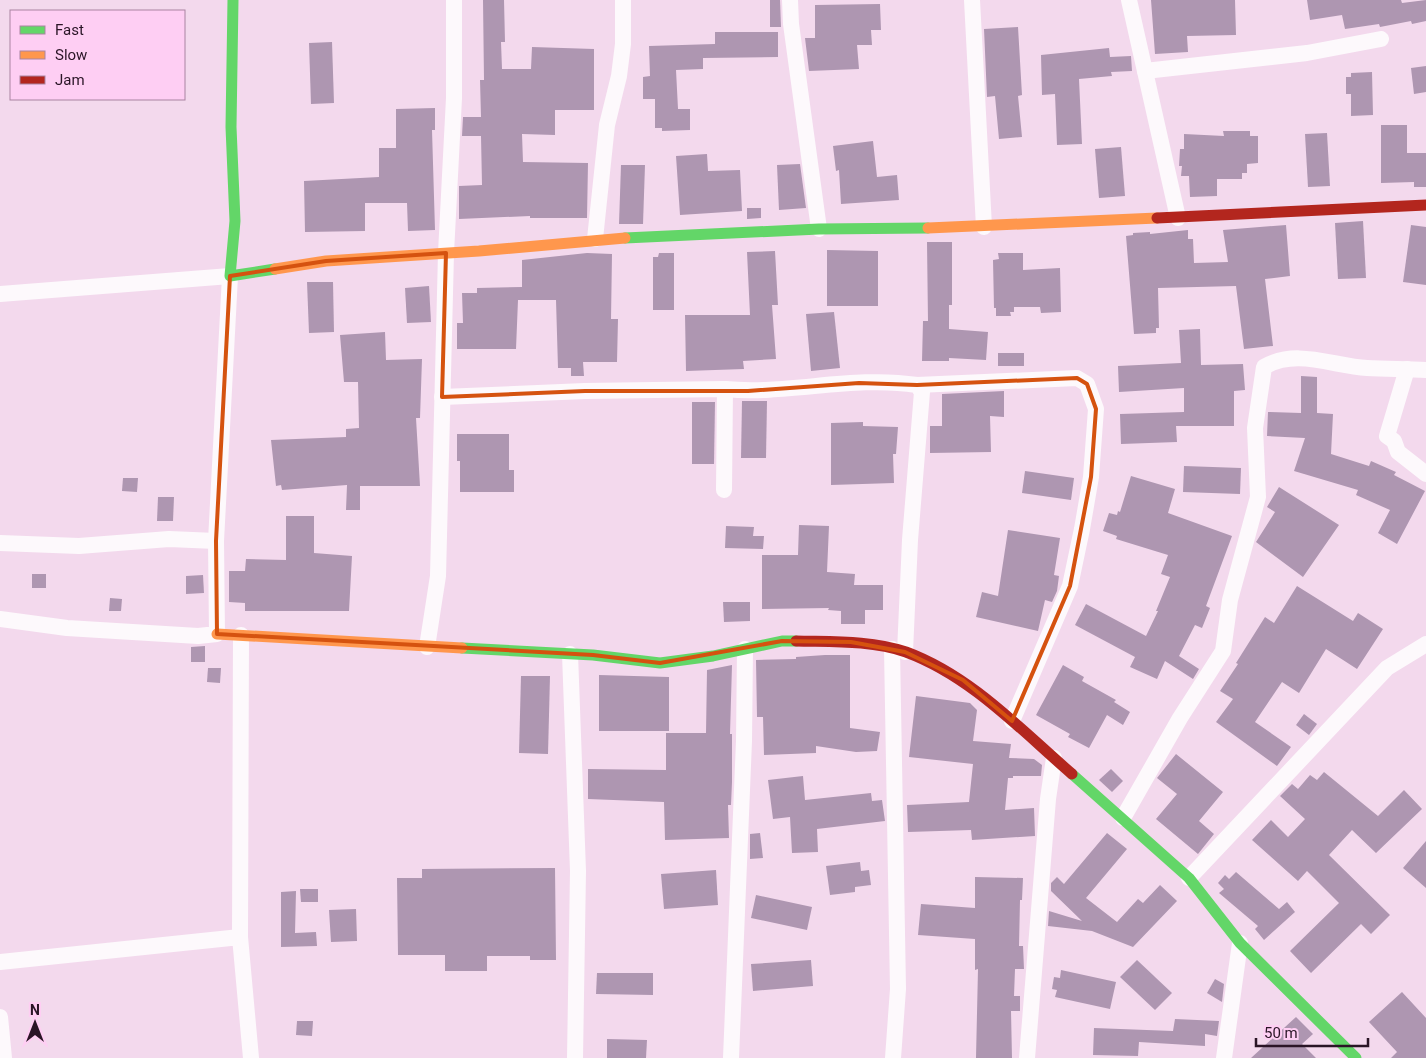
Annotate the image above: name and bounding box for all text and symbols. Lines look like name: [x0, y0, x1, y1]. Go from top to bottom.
legend: [10, 10, 185, 100]
text: Fast: [55, 21, 84, 39]
text: Slow: [55, 46, 87, 64]
text: Jam: [55, 71, 85, 89]
north arrow: [10, 998, 60, 1048]
text: N: [30, 1002, 40, 1018]
scale bar: [1256, 1016, 1368, 1048]
text: 50 m: [1264, 1024, 1298, 1042]

